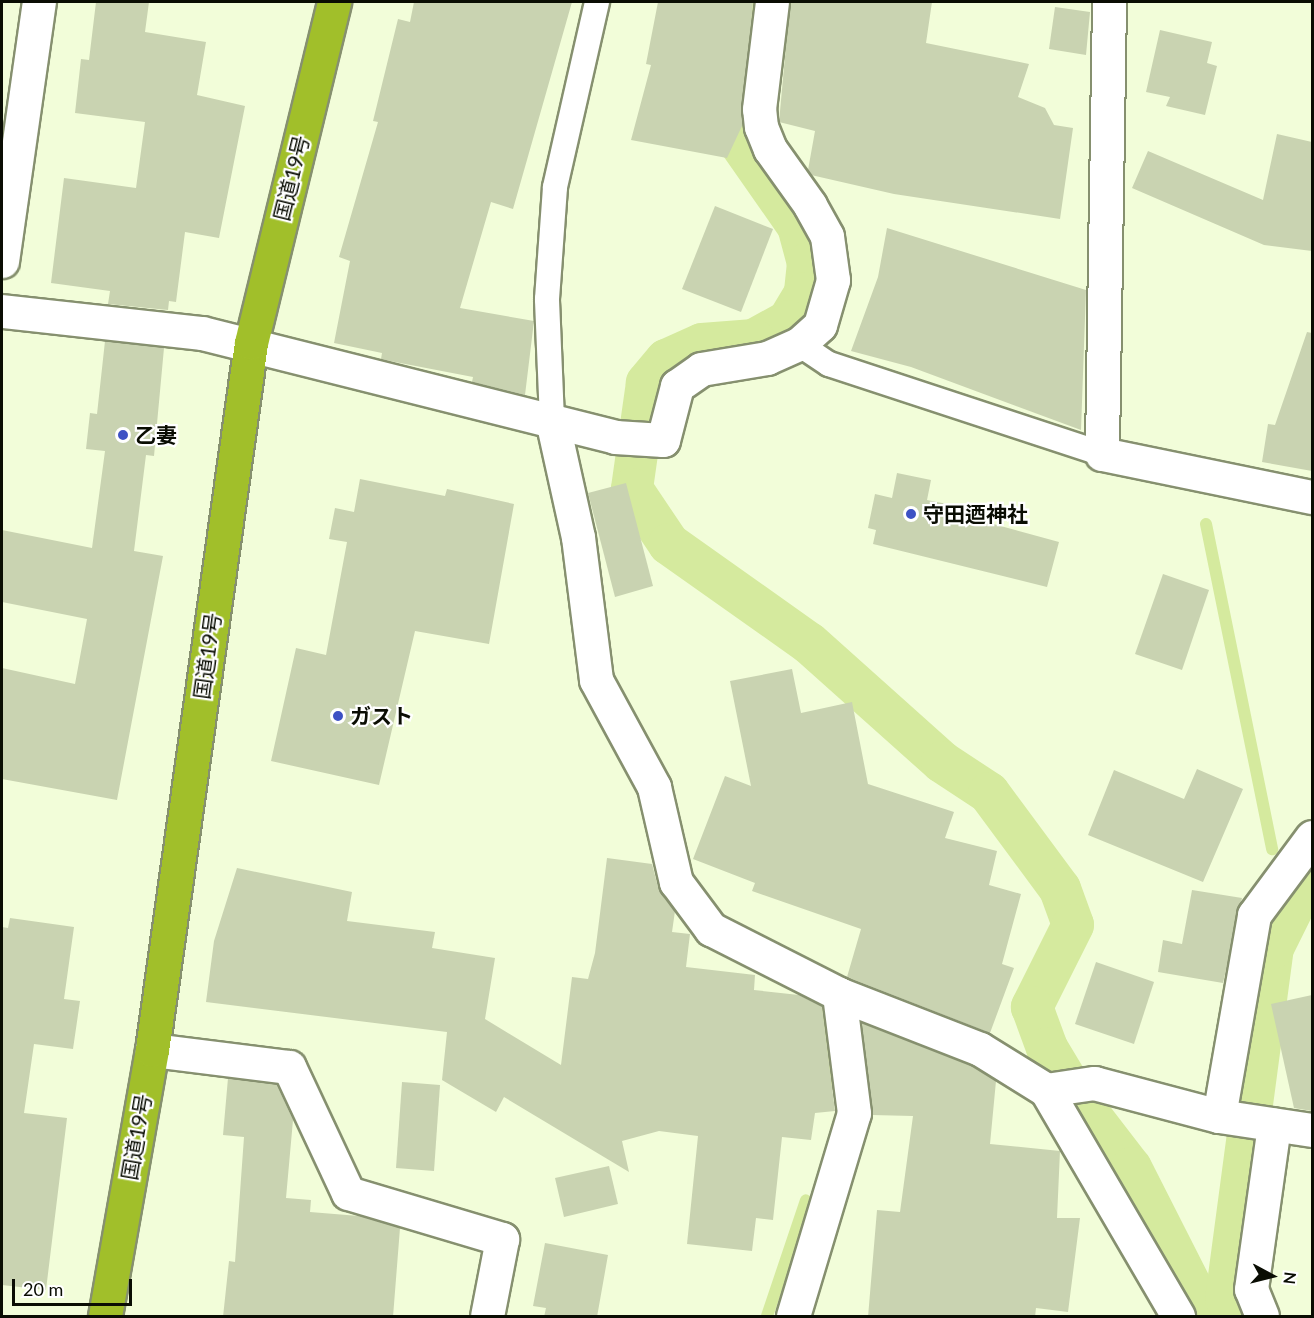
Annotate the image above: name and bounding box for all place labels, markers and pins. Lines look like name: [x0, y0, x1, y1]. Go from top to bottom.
place label: 乙妻: [135, 422, 177, 448]
marker: 乙妻: [116, 428, 130, 442]
place label: 守田迺神社: [923, 501, 1028, 527]
marker: 守田迺神社: [904, 507, 918, 521]
place label: ガスト: [350, 703, 413, 729]
marker: ガスト: [331, 709, 345, 723]

